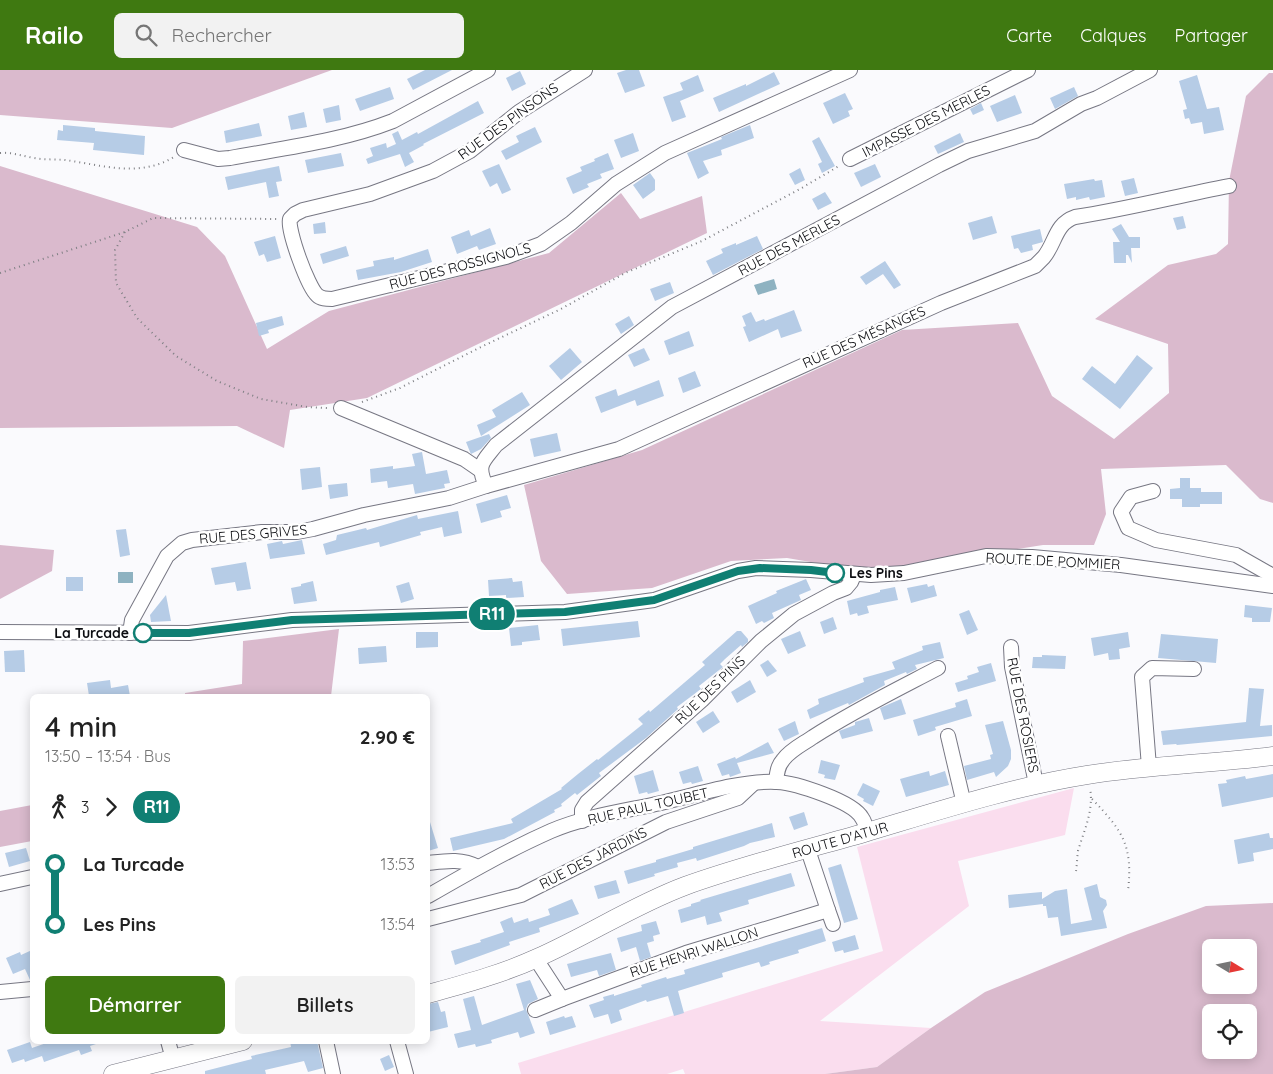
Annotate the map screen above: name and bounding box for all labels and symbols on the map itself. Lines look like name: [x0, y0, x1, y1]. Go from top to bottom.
street label: RUE DES PINSONS: [454, 79, 562, 163]
street label: IMPASSE DES MERLES: [859, 81, 993, 161]
street label: RUE DES MERLES: [735, 210, 843, 279]
street label: RUE DES ROSSIGNOLS: [387, 238, 533, 294]
street label: RUE DES MÉSANGES: [800, 302, 929, 372]
street label: RUE DES GRIVES: [198, 520, 308, 548]
street label: ROUTE DE POMMIER: [985, 548, 1121, 574]
marker: Les Pins: [825, 563, 845, 583]
place label: Les Pins: [849, 564, 903, 582]
line badge: R11: [463, 598, 521, 630]
marker: La Turcade: [133, 623, 153, 643]
place label: La Turcade: [54, 624, 129, 642]
street label: RUE DES PINS: [671, 652, 749, 728]
street label: RUE DES ROSIERS: [1003, 656, 1043, 774]
street label: RUE PAUL TOUBET: [586, 783, 710, 829]
street label: ROUTE D'ATUR: [790, 818, 890, 862]
street label: RUE DES JARDINS: [536, 823, 650, 893]
street label: RUE HENRI WALLON: [628, 923, 760, 981]
north arrow: [1202, 939, 1258, 994]

